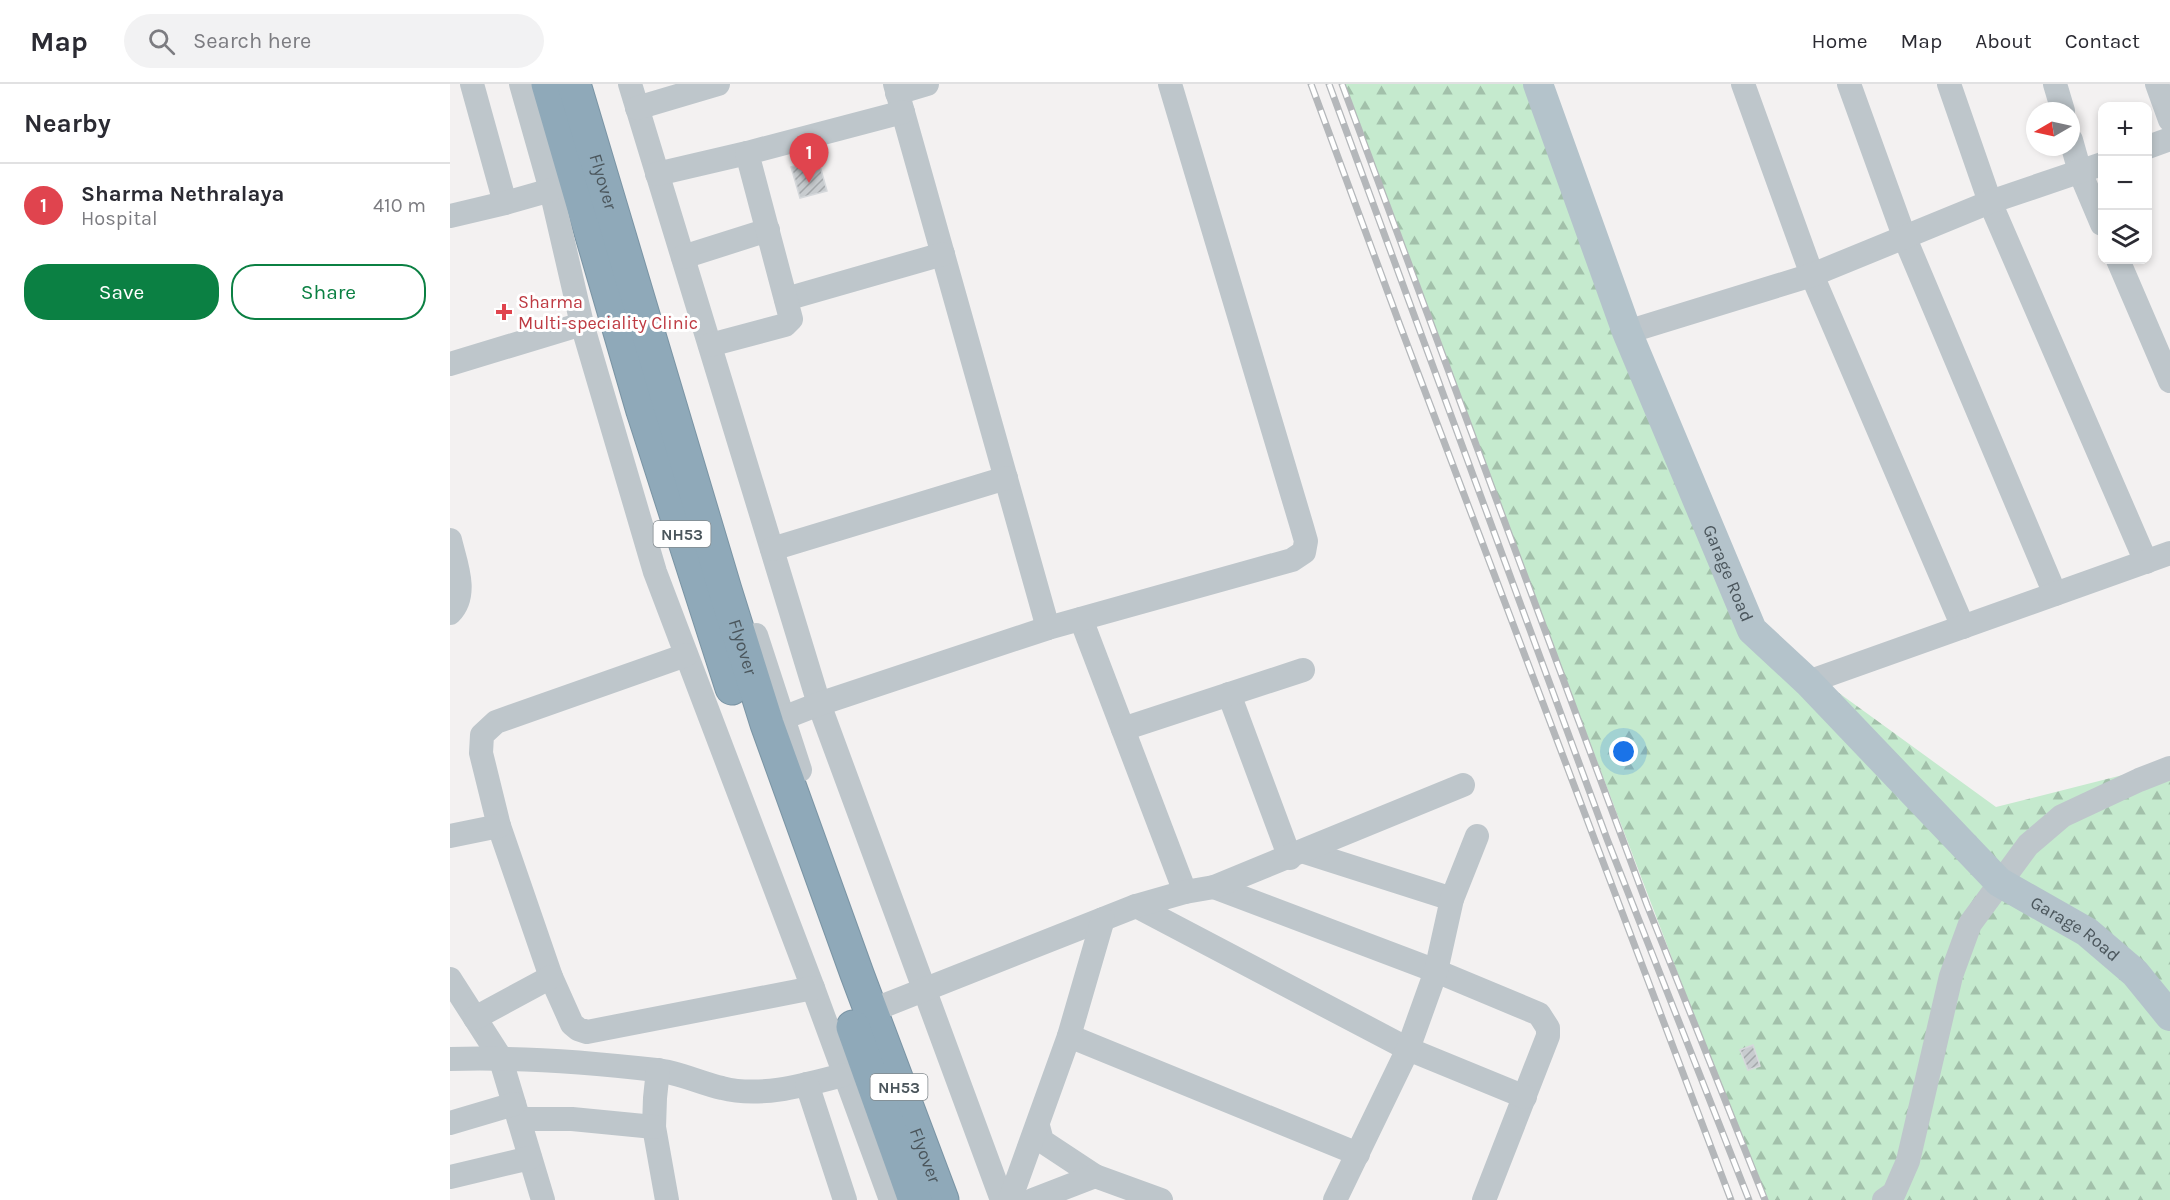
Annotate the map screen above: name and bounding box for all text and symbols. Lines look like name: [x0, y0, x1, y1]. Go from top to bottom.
search box: [124, 14, 544, 68]
text: Map: [30, 25, 88, 58]
icon: search: [145, 25, 178, 58]
text: Search here: [193, 28, 311, 54]
text: Home: [1812, 29, 1868, 53]
text: Map: [1901, 29, 1942, 53]
text: About: [1975, 29, 2032, 53]
text: Contact: [2065, 29, 2140, 53]
north arrow: [2026, 102, 2080, 156]
map controls: [2098, 102, 2152, 264]
button: +: [2098, 102, 2152, 156]
text: Nearby: [24, 108, 111, 139]
pin: 1: [790, 134, 828, 183]
street label: Flyover: [584, 151, 622, 213]
button: −: [2098, 156, 2152, 210]
text: Sharma Nethralaya: [81, 181, 284, 207]
text: 1: [40, 194, 47, 217]
text: 410 m: [373, 194, 426, 217]
text: Hospital: [81, 207, 158, 230]
button: layers: [2098, 210, 2152, 264]
button: Save: [24, 264, 219, 320]
button: Share: [231, 264, 426, 320]
place label: Sharma Multi-speciality Clinic: [518, 291, 698, 334]
marker: Sharma Multi-speciality Clinic: [495, 303, 513, 321]
road number: NH53: [654, 521, 710, 547]
street label: Garage Road: [1698, 521, 1758, 625]
street label: Flyover: [724, 616, 762, 678]
your location: [1609, 737, 1638, 766]
street label: Garage Road: [2026, 891, 2124, 966]
road number: NH53: [870, 1074, 928, 1100]
street label: Flyover: [905, 1125, 946, 1187]

